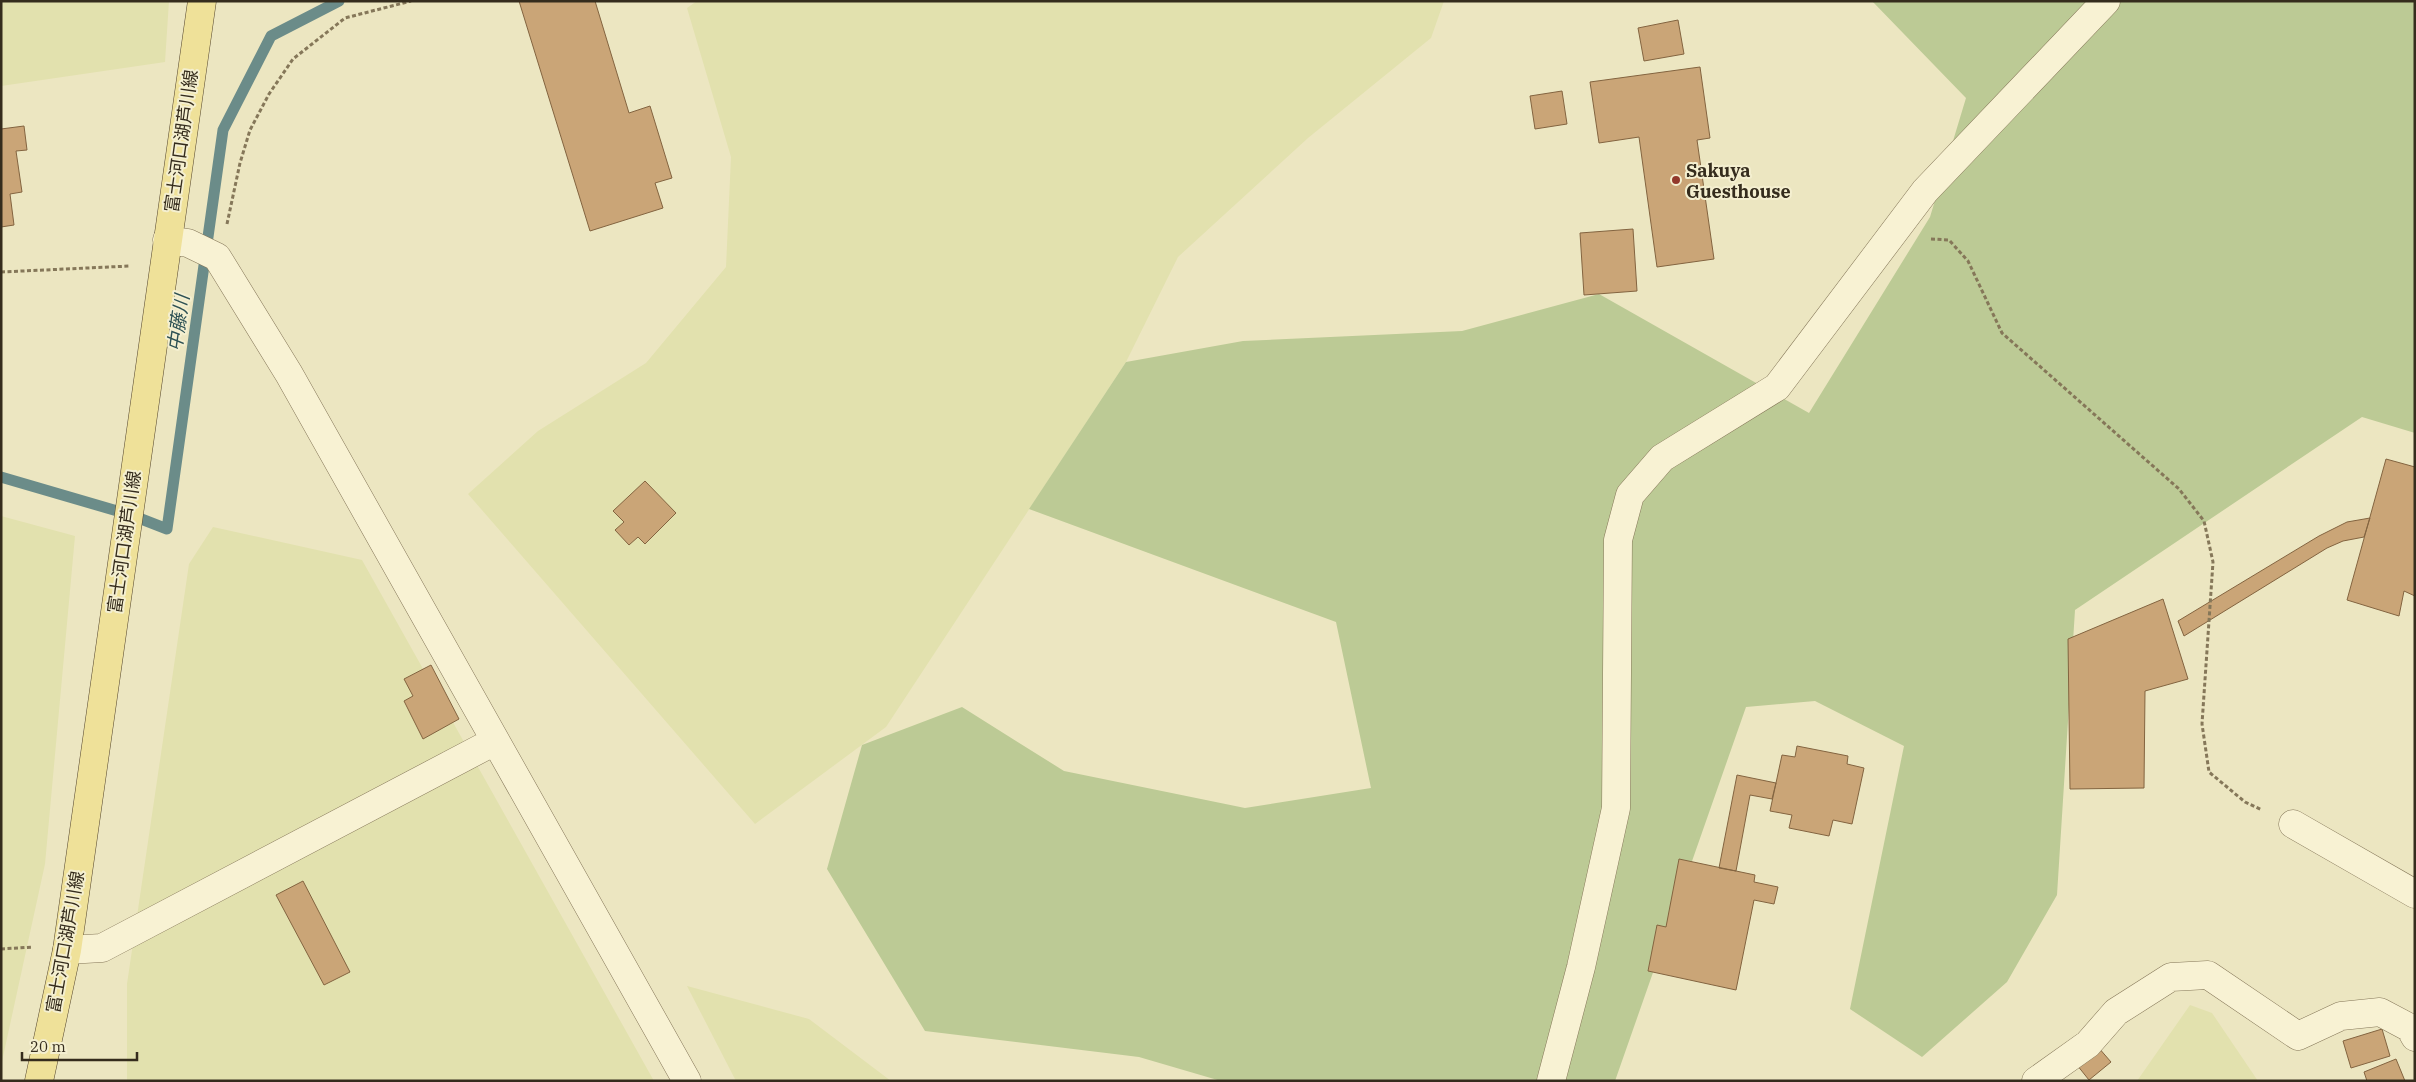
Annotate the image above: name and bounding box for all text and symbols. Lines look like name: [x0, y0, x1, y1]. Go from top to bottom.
street label: 富士河口湖芦川線: [160, 68, 202, 214]
place label: Sakuya Guesthouse: [1686, 159, 1791, 203]
marker: Sakuya Guesthouse: [1670, 174, 1682, 186]
water label: 中藤川: [162, 291, 194, 353]
street label: 富士河口湖芦川線: [103, 469, 145, 615]
street label: 富士河口湖芦川線: [41, 869, 89, 1015]
scale bar: [22, 1030, 138, 1062]
text: 20 m: [30, 1037, 66, 1056]

